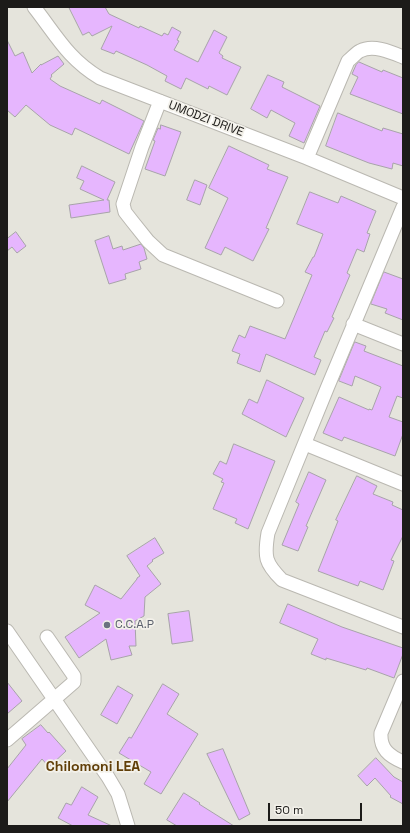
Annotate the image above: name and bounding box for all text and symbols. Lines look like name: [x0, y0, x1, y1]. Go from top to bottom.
street label: UMODZI DRIVE: [166, 98, 246, 140]
place label: C.C.A.P: [115, 618, 154, 632]
marker: C.C.A.P: [102, 620, 112, 630]
district label: Chilomoni LEA: [46, 759, 140, 775]
scale bar: [270, 795, 364, 821]
text: 50 m: [275, 802, 303, 818]

